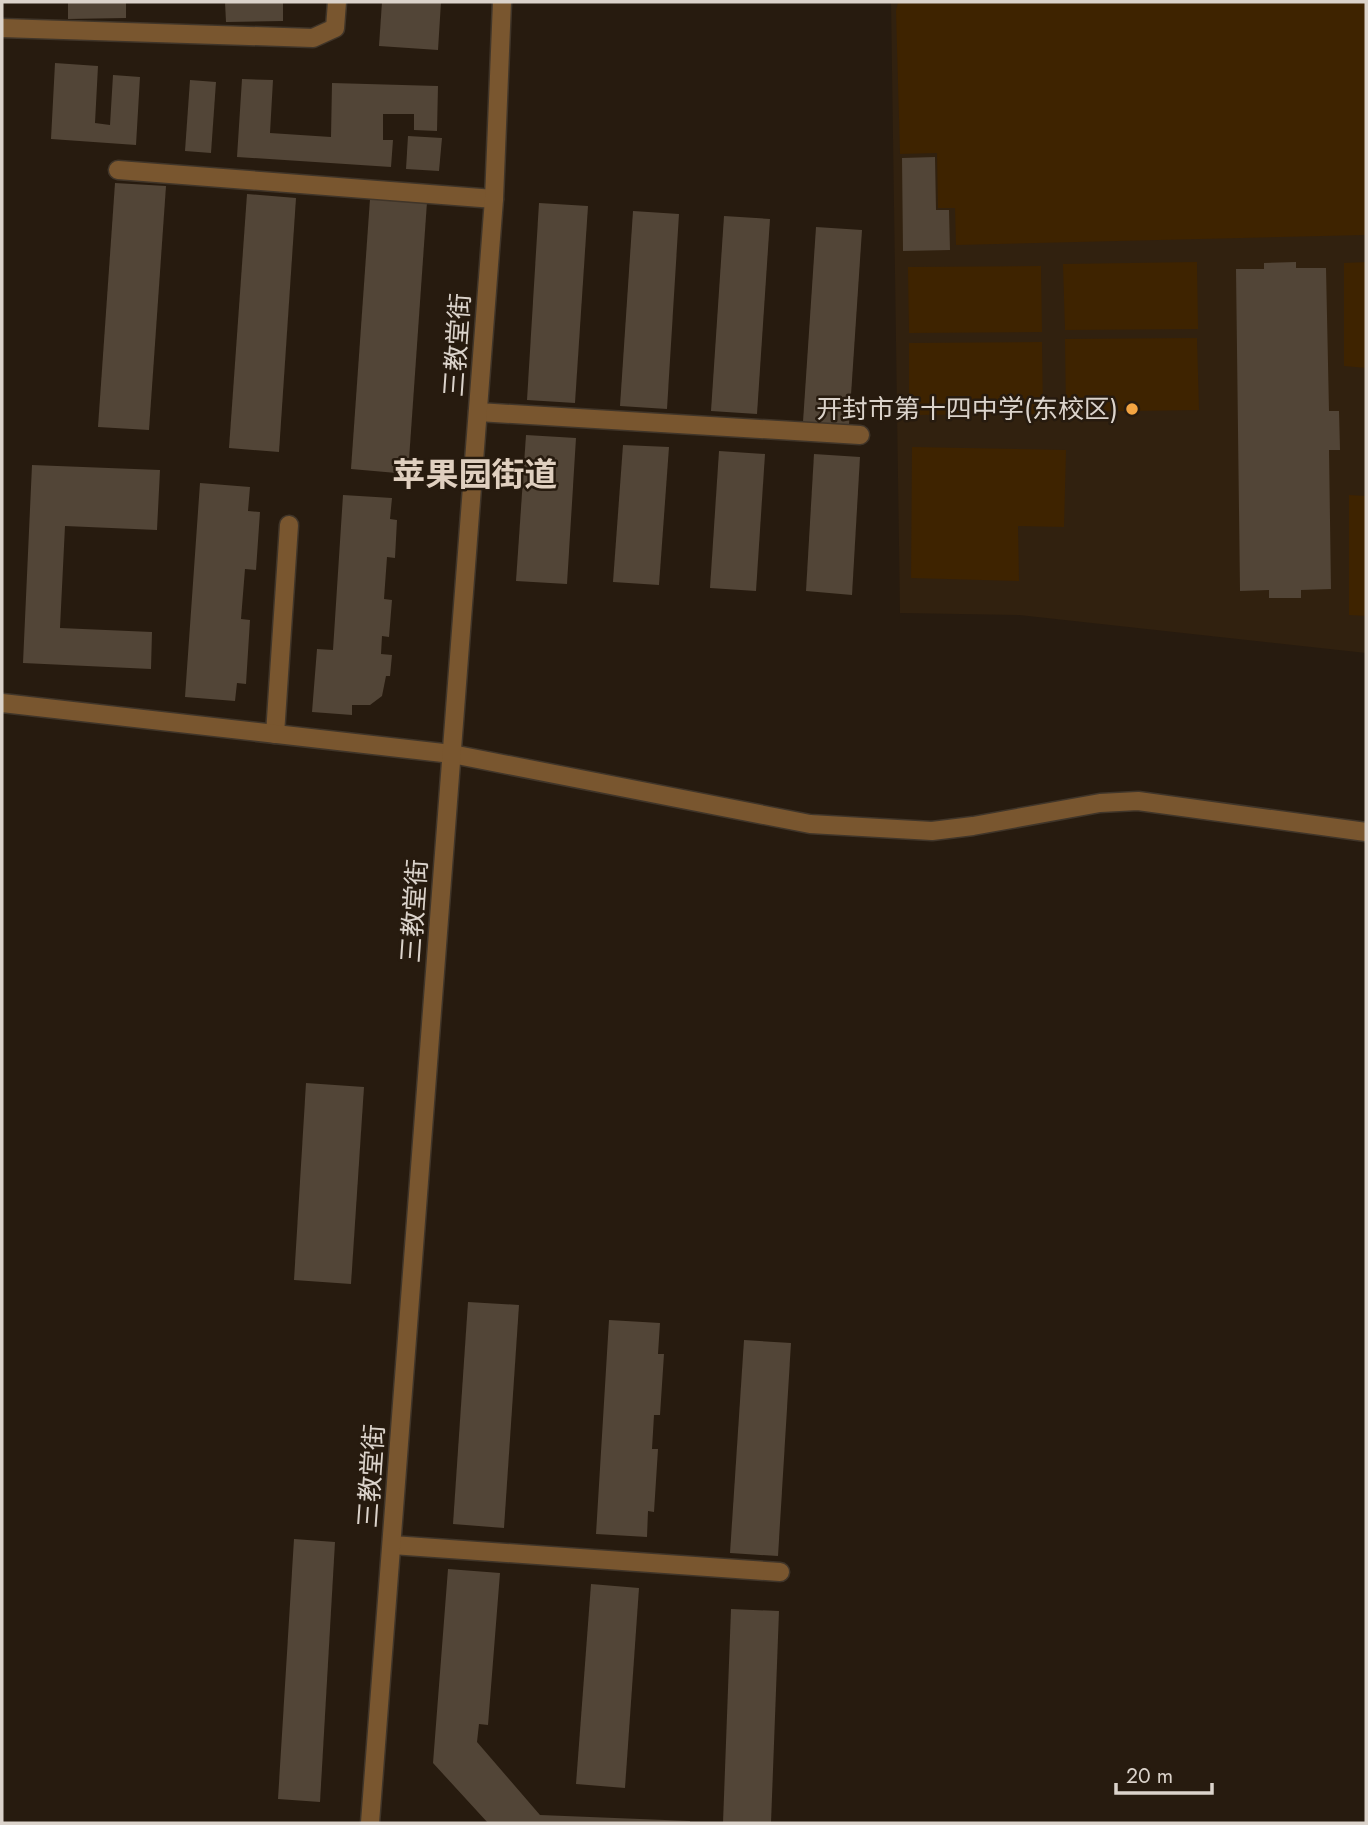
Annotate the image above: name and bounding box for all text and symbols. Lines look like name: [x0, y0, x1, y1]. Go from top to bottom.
street label: 三教堂街: [434, 292, 480, 398]
place label: 开封市第十四中学(东校区): [816, 390, 1118, 428]
marker: 开封市第十四中学(东校区): [1124, 401, 1140, 417]
district label: 苹果园街道: [393, 451, 558, 498]
street label: 三教堂街: [391, 858, 437, 964]
street label: 三教堂街: [348, 1423, 394, 1529]
scale bar: [1116, 1752, 1212, 1796]
text: 20 m: [1126, 1761, 1173, 1791]

